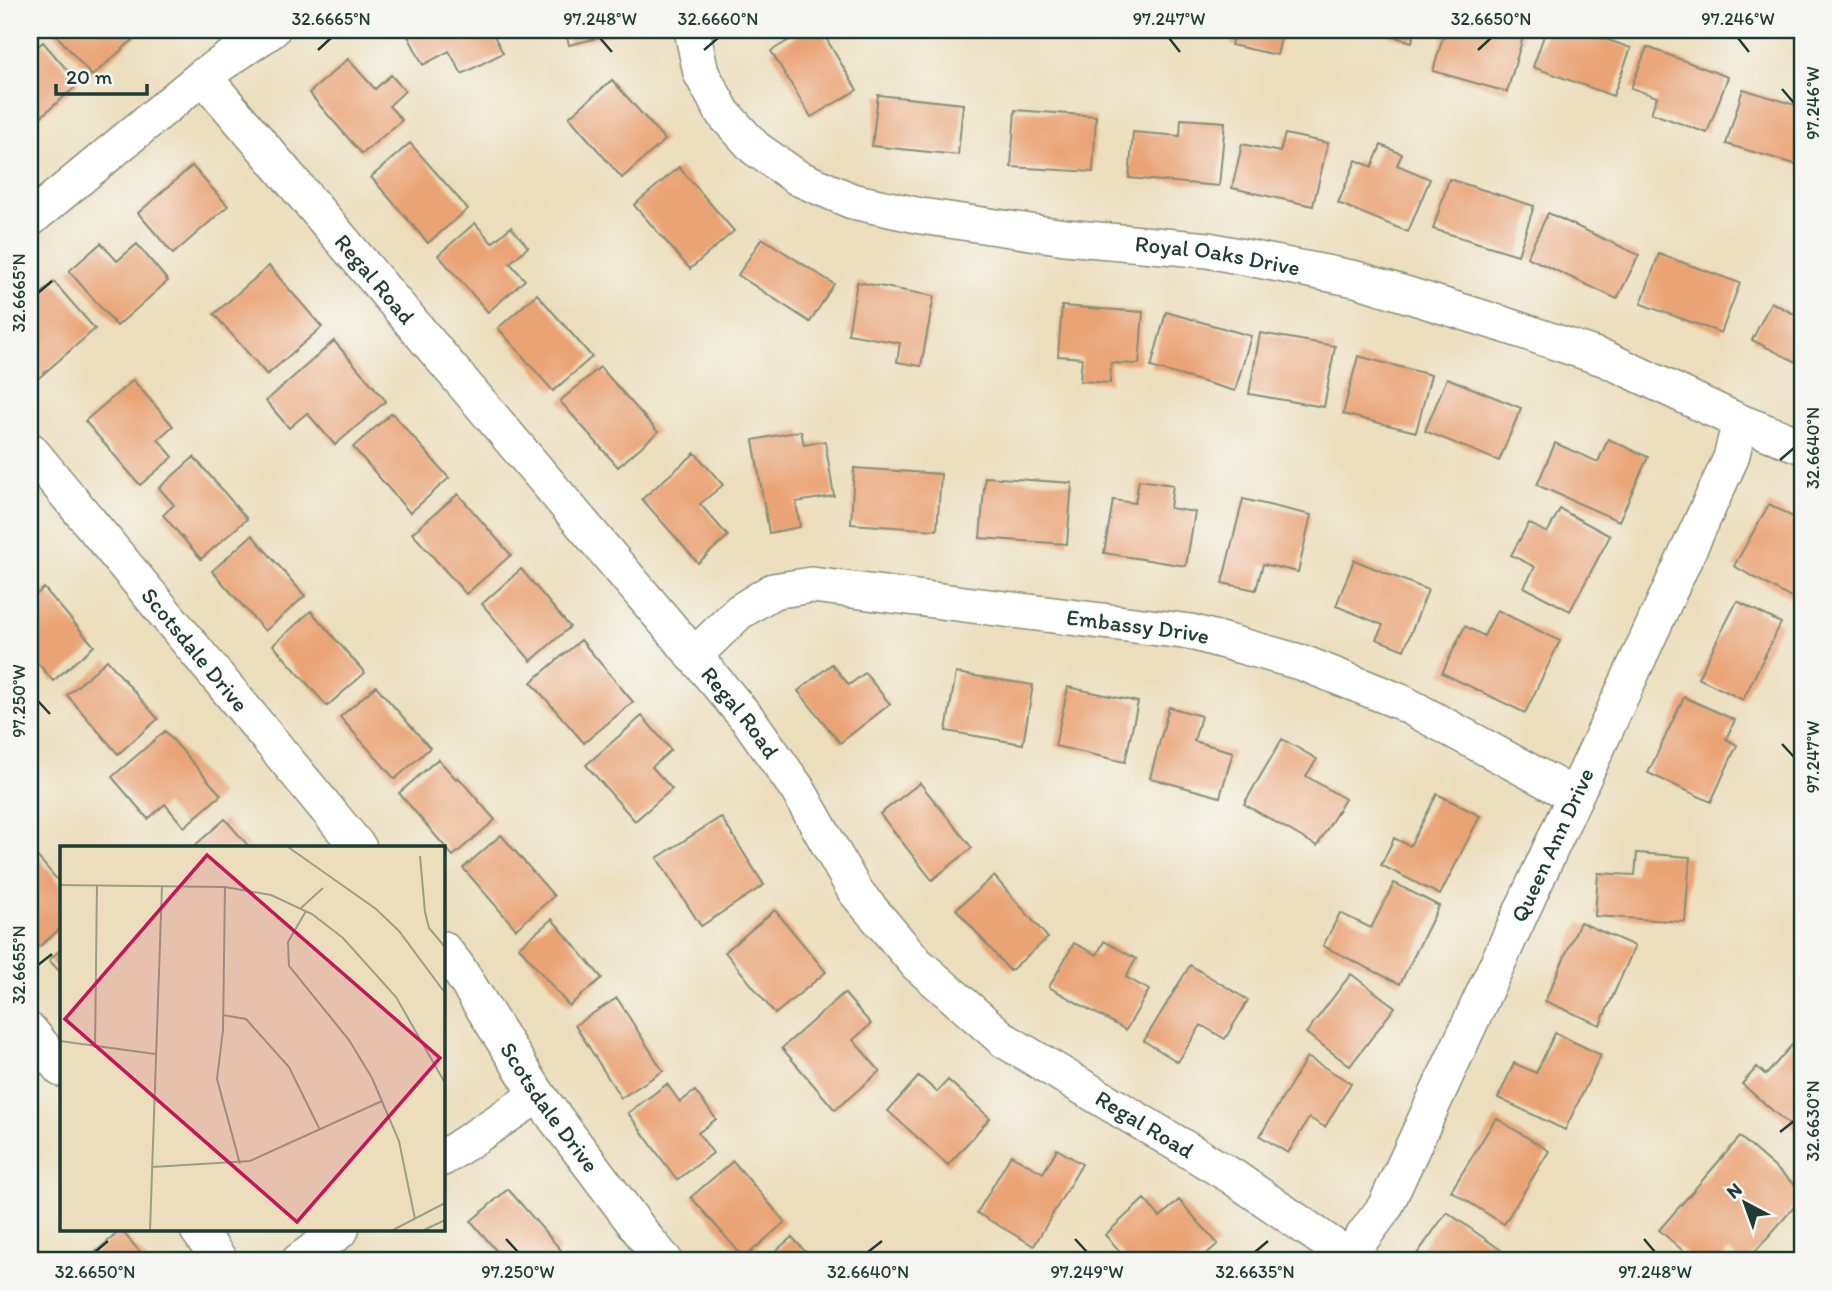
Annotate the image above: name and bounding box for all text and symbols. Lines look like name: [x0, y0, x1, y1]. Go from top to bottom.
text: 32.6665°N: [291, 8, 371, 30]
text: 97.248°W: [563, 8, 637, 30]
text: 32.6660°N: [678, 8, 758, 30]
text: 97.247°W: [1133, 8, 1205, 30]
text: 32.6650°N: [1451, 8, 1531, 30]
text: 97.246°W: [1701, 8, 1775, 30]
scale bar: [56, 52, 147, 96]
text: 20 m: [66, 64, 113, 89]
text: 97.246°W: [1802, 66, 1824, 140]
street label: Regal Road: [329, 228, 421, 330]
street label: Royal Oaks Drive: [1134, 229, 1302, 282]
text: 32.6665°N: [8, 253, 30, 333]
text: 32.6640°N: [1802, 407, 1824, 489]
street label: Scotsdale Drive: [135, 582, 255, 718]
street label: Embassy Drive: [1065, 603, 1213, 651]
street label: Regal Road: [695, 661, 786, 764]
text: 97.250°W: [8, 664, 30, 738]
text: 97.247°W: [1802, 721, 1824, 793]
street label: Queen Ann Drive: [1505, 763, 1600, 927]
inset map: [60, 846, 444, 1232]
text: 32.6655°N: [8, 925, 30, 1005]
street label: Scotsdale Drive: [494, 1037, 605, 1178]
text: 32.6630°N: [1802, 1080, 1824, 1162]
street label: Regal Road: [1090, 1084, 1200, 1165]
north arrow: [1710, 1168, 1780, 1238]
text: N: [1722, 1178, 1747, 1203]
text: 32.6650°N: [55, 1261, 135, 1283]
text: 97.250°W: [481, 1261, 555, 1283]
text: 32.6640°N: [827, 1261, 909, 1283]
text: 97.249°W: [1050, 1261, 1124, 1283]
text: 32.6635°N: [1215, 1261, 1295, 1283]
text: 97.248°W: [1618, 1261, 1692, 1283]

